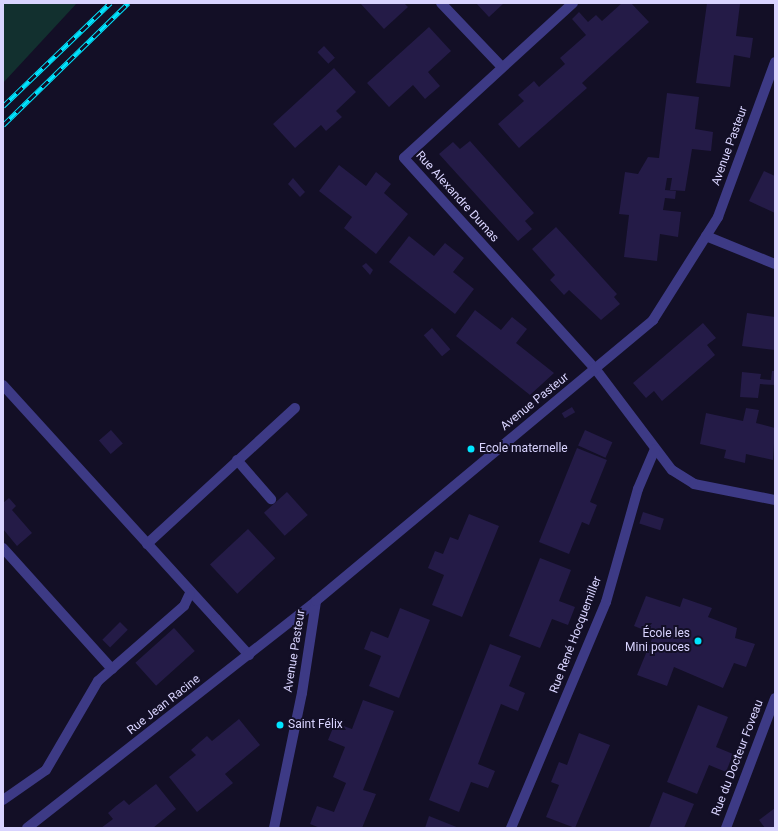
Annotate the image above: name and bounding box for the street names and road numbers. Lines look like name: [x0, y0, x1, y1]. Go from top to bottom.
street label: Avenue Pasteur: [709, 104, 751, 188]
street label: Rue Alexandre Dumas: [412, 149, 502, 245]
street label: Avenue Pasteur: [498, 370, 572, 434]
street label: Rue René Hocquemiller: [547, 574, 605, 696]
street label: Avenue Pasteur: [281, 609, 309, 693]
street label: Rue Jean Racine: [125, 672, 203, 738]
street label: Rue du Docteur Foveau: [709, 698, 767, 818]

